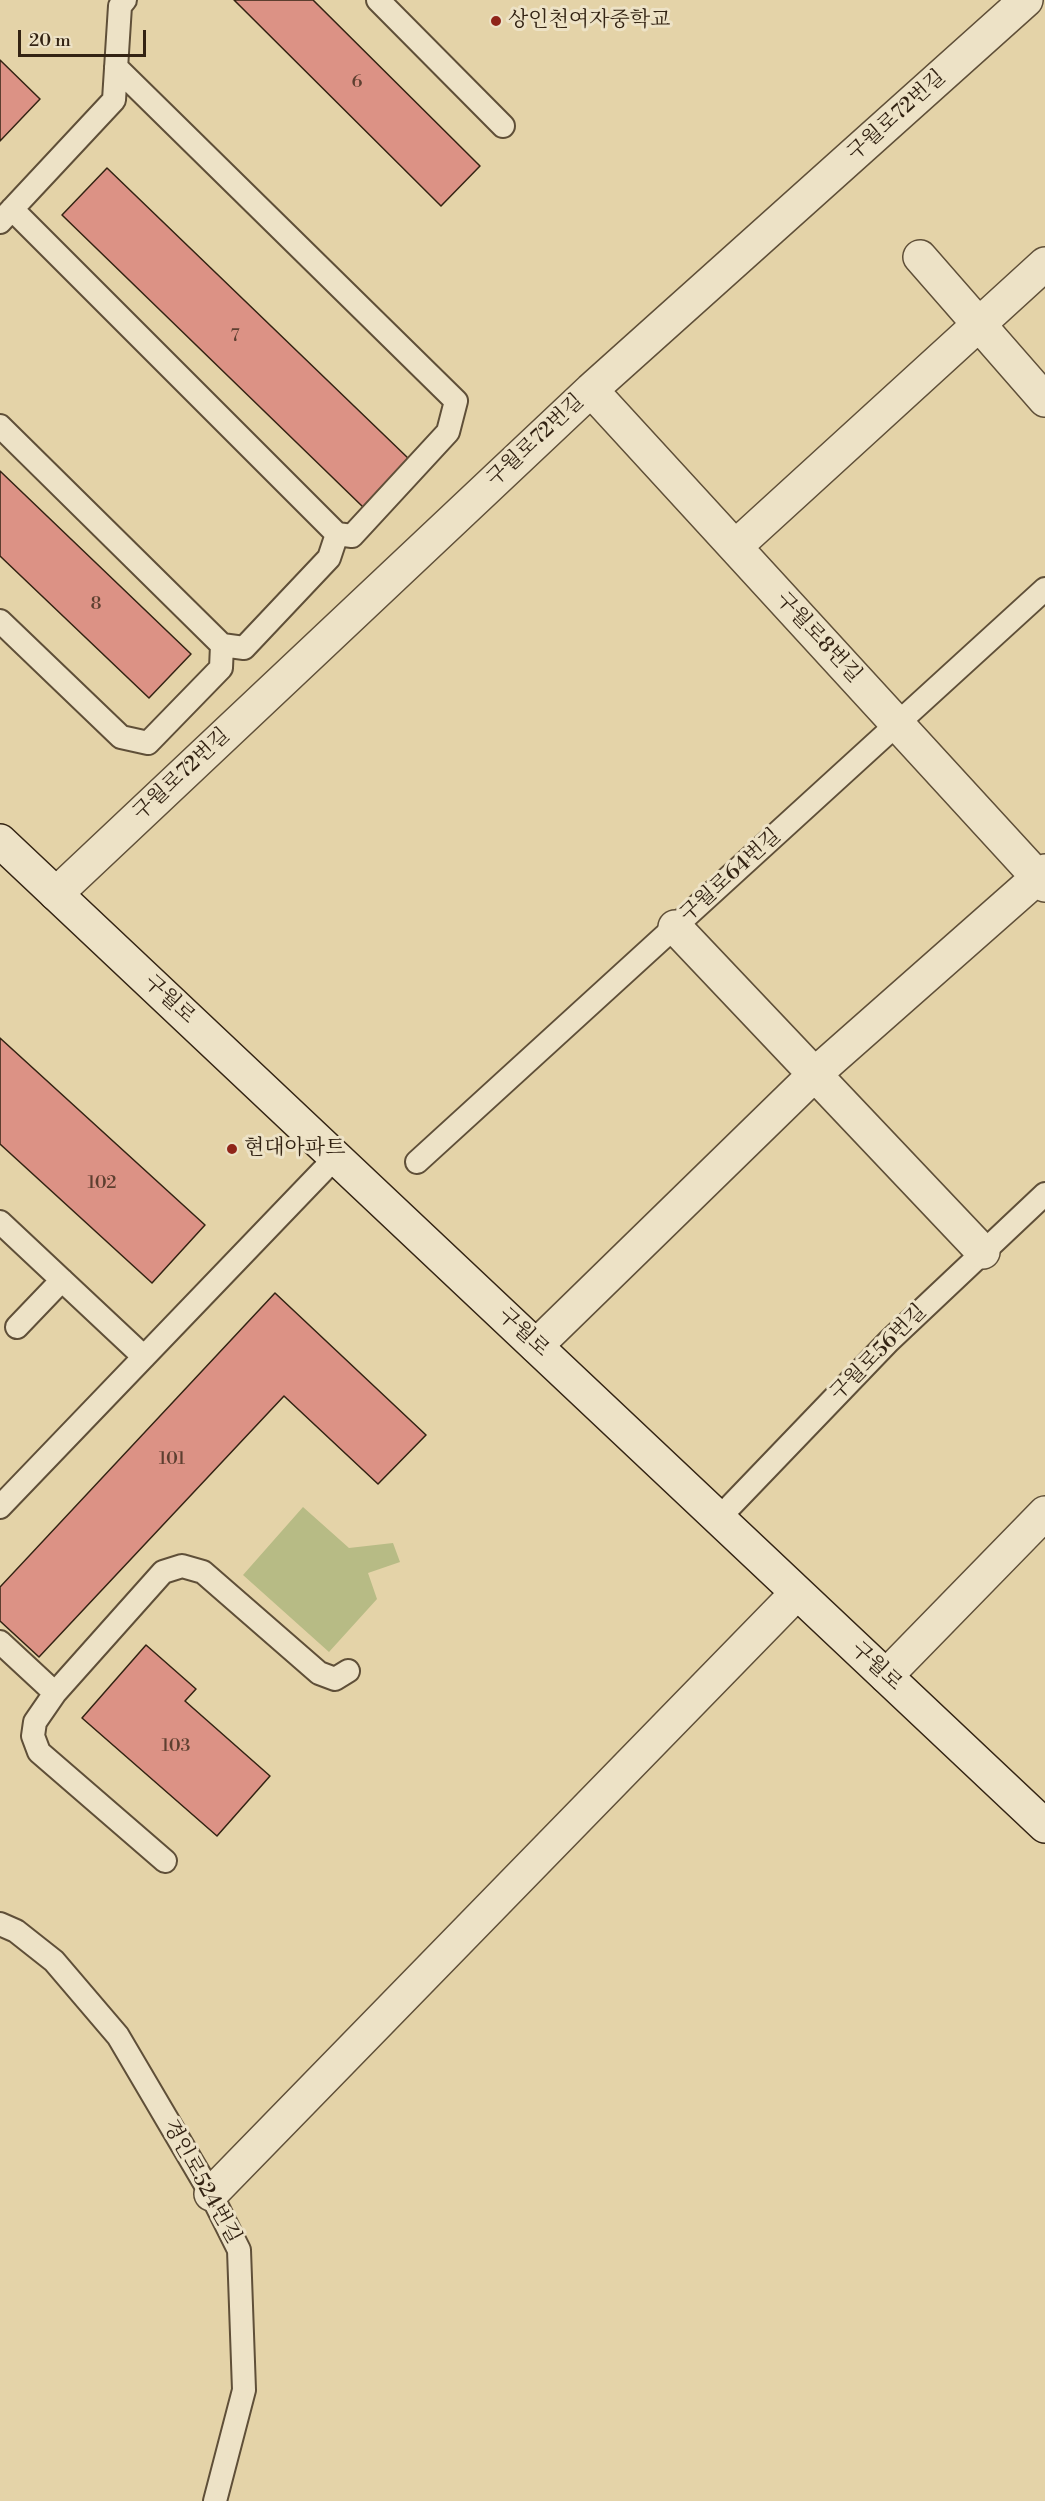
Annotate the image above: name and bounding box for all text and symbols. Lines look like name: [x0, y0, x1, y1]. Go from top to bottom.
place label: 상인천여자중학교: [508, 8, 670, 34]
marker: 상인천여자중학교: [489, 14, 503, 28]
scale bar: [21, 18, 148, 56]
text: 20 m: [29, 29, 71, 52]
street label: 구월로72번길: [843, 65, 951, 167]
house number: 6: [352, 72, 362, 94]
house number: 7: [230, 326, 240, 348]
street label: 구월로72번길: [482, 390, 590, 492]
street label: 구월로8번길: [770, 588, 866, 688]
house number: 8: [90, 594, 102, 616]
street label: 구월로72번길: [128, 724, 236, 826]
street label: 구월로64번길: [675, 824, 787, 928]
street label: 구월로: [138, 970, 200, 1030]
place label: 현대아파트: [244, 1136, 345, 1162]
marker: 현대아파트: [225, 1142, 239, 1156]
house number: 102: [87, 1173, 117, 1195]
street label: 구월로56번길: [826, 1300, 932, 1406]
street label: 구월로: [492, 1303, 554, 1363]
house number: 101: [159, 1449, 185, 1471]
street label: 구월로: [845, 1637, 907, 1697]
house number: 103: [161, 1736, 191, 1758]
street label: 경인로524번길: [157, 2116, 245, 2248]

